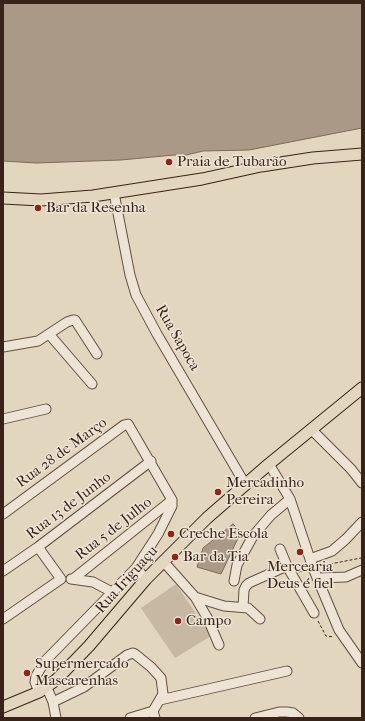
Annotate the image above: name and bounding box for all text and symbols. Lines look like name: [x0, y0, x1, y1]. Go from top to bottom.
place label: Praia de Tubarão: [177, 153, 287, 171]
marker: Praia de Tubarão: [164, 157, 174, 167]
place label: Bar da Resenha: [46, 199, 146, 217]
marker: Bar da Resenha: [33, 203, 43, 213]
street label: Rua Sapoca: [151, 302, 203, 374]
street label: Rua 28 de Março: [13, 414, 111, 492]
street label: Rua 13 de Junho: [23, 468, 115, 544]
place label: Mercadinho Pereira: [226, 474, 304, 509]
marker: Mercadinho Pereira: [213, 487, 223, 497]
street label: Rua 5 de Julho: [72, 494, 156, 564]
place label: Creche Escola: [179, 525, 268, 543]
marker: Creche Escola: [166, 529, 176, 539]
street label: Rua Iriguaçu: [92, 543, 162, 617]
marker: Mercearia Deus é fiel: [295, 547, 305, 557]
place label: Bar da Tia: [183, 548, 249, 566]
marker: Bar da Tia: [170, 552, 180, 562]
place label: Mercearia Deus é fiel: [267, 558, 333, 593]
place label: Campo: [186, 612, 231, 630]
marker: Campo: [173, 616, 183, 626]
place label: Supermercado Mascarenhas: [35, 655, 129, 690]
marker: Supermercado Mascarenhas: [22, 668, 32, 678]

